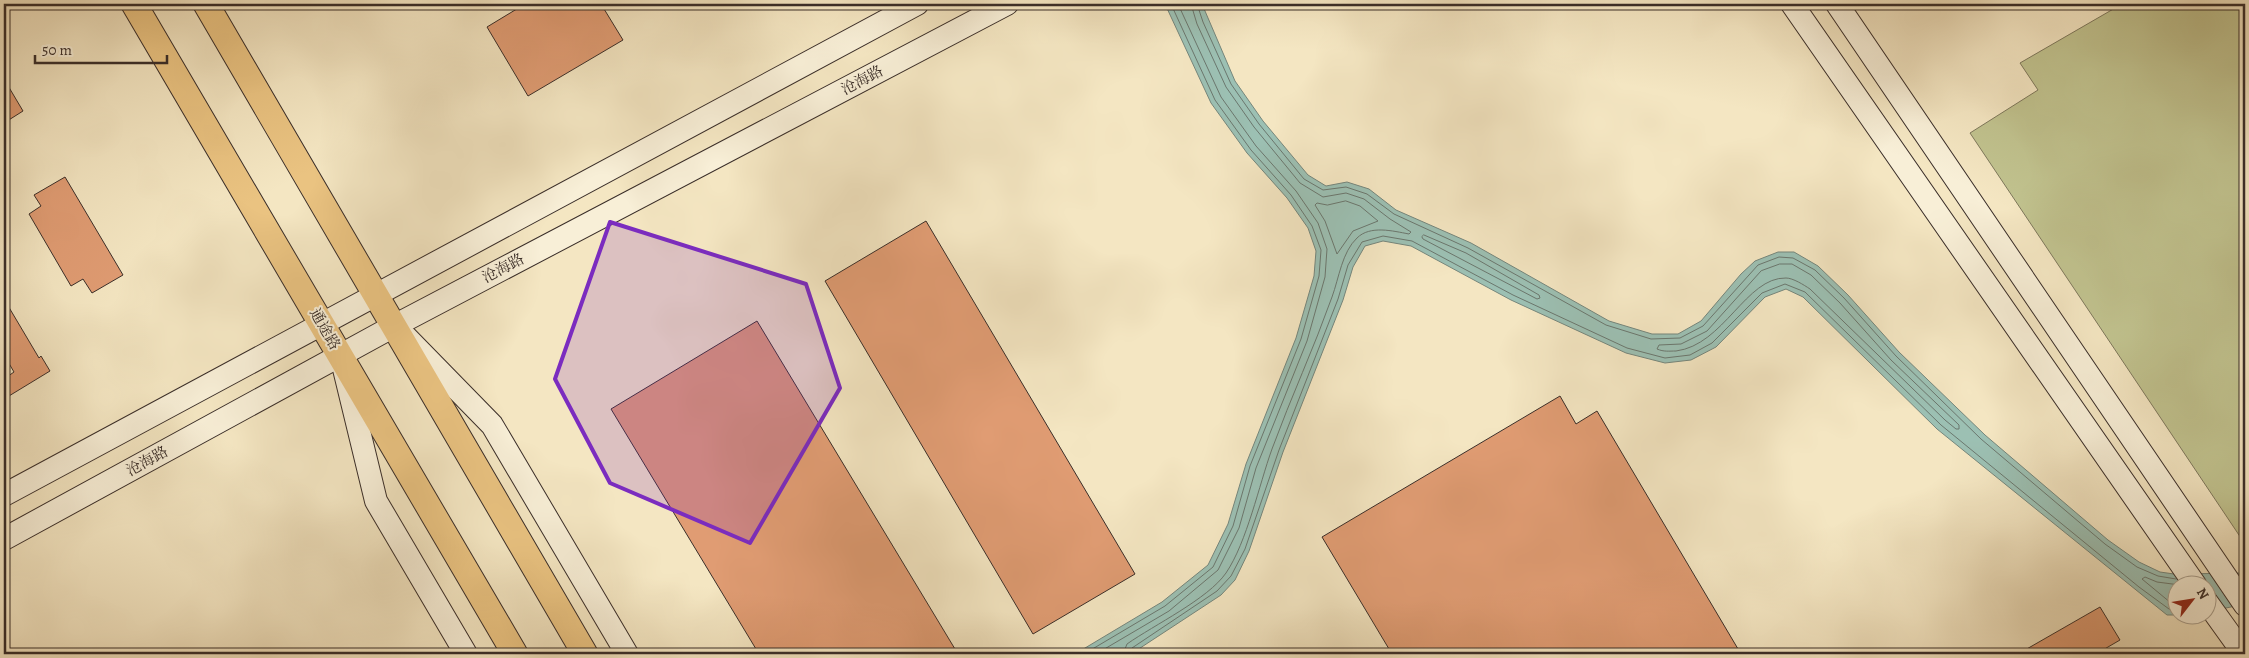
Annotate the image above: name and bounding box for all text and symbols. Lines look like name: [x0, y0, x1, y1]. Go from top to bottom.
scale bar: [35, 32, 168, 64]
text: 50 m: [42, 40, 72, 60]
street label: 沧海路: [837, 61, 887, 99]
street label: 沧海路: [478, 249, 528, 287]
street label: 通途路: [305, 305, 345, 353]
street label: 沧海路: [122, 441, 172, 481]
north arrow: [2166, 576, 2216, 626]
text: N: [2192, 584, 2213, 603]

